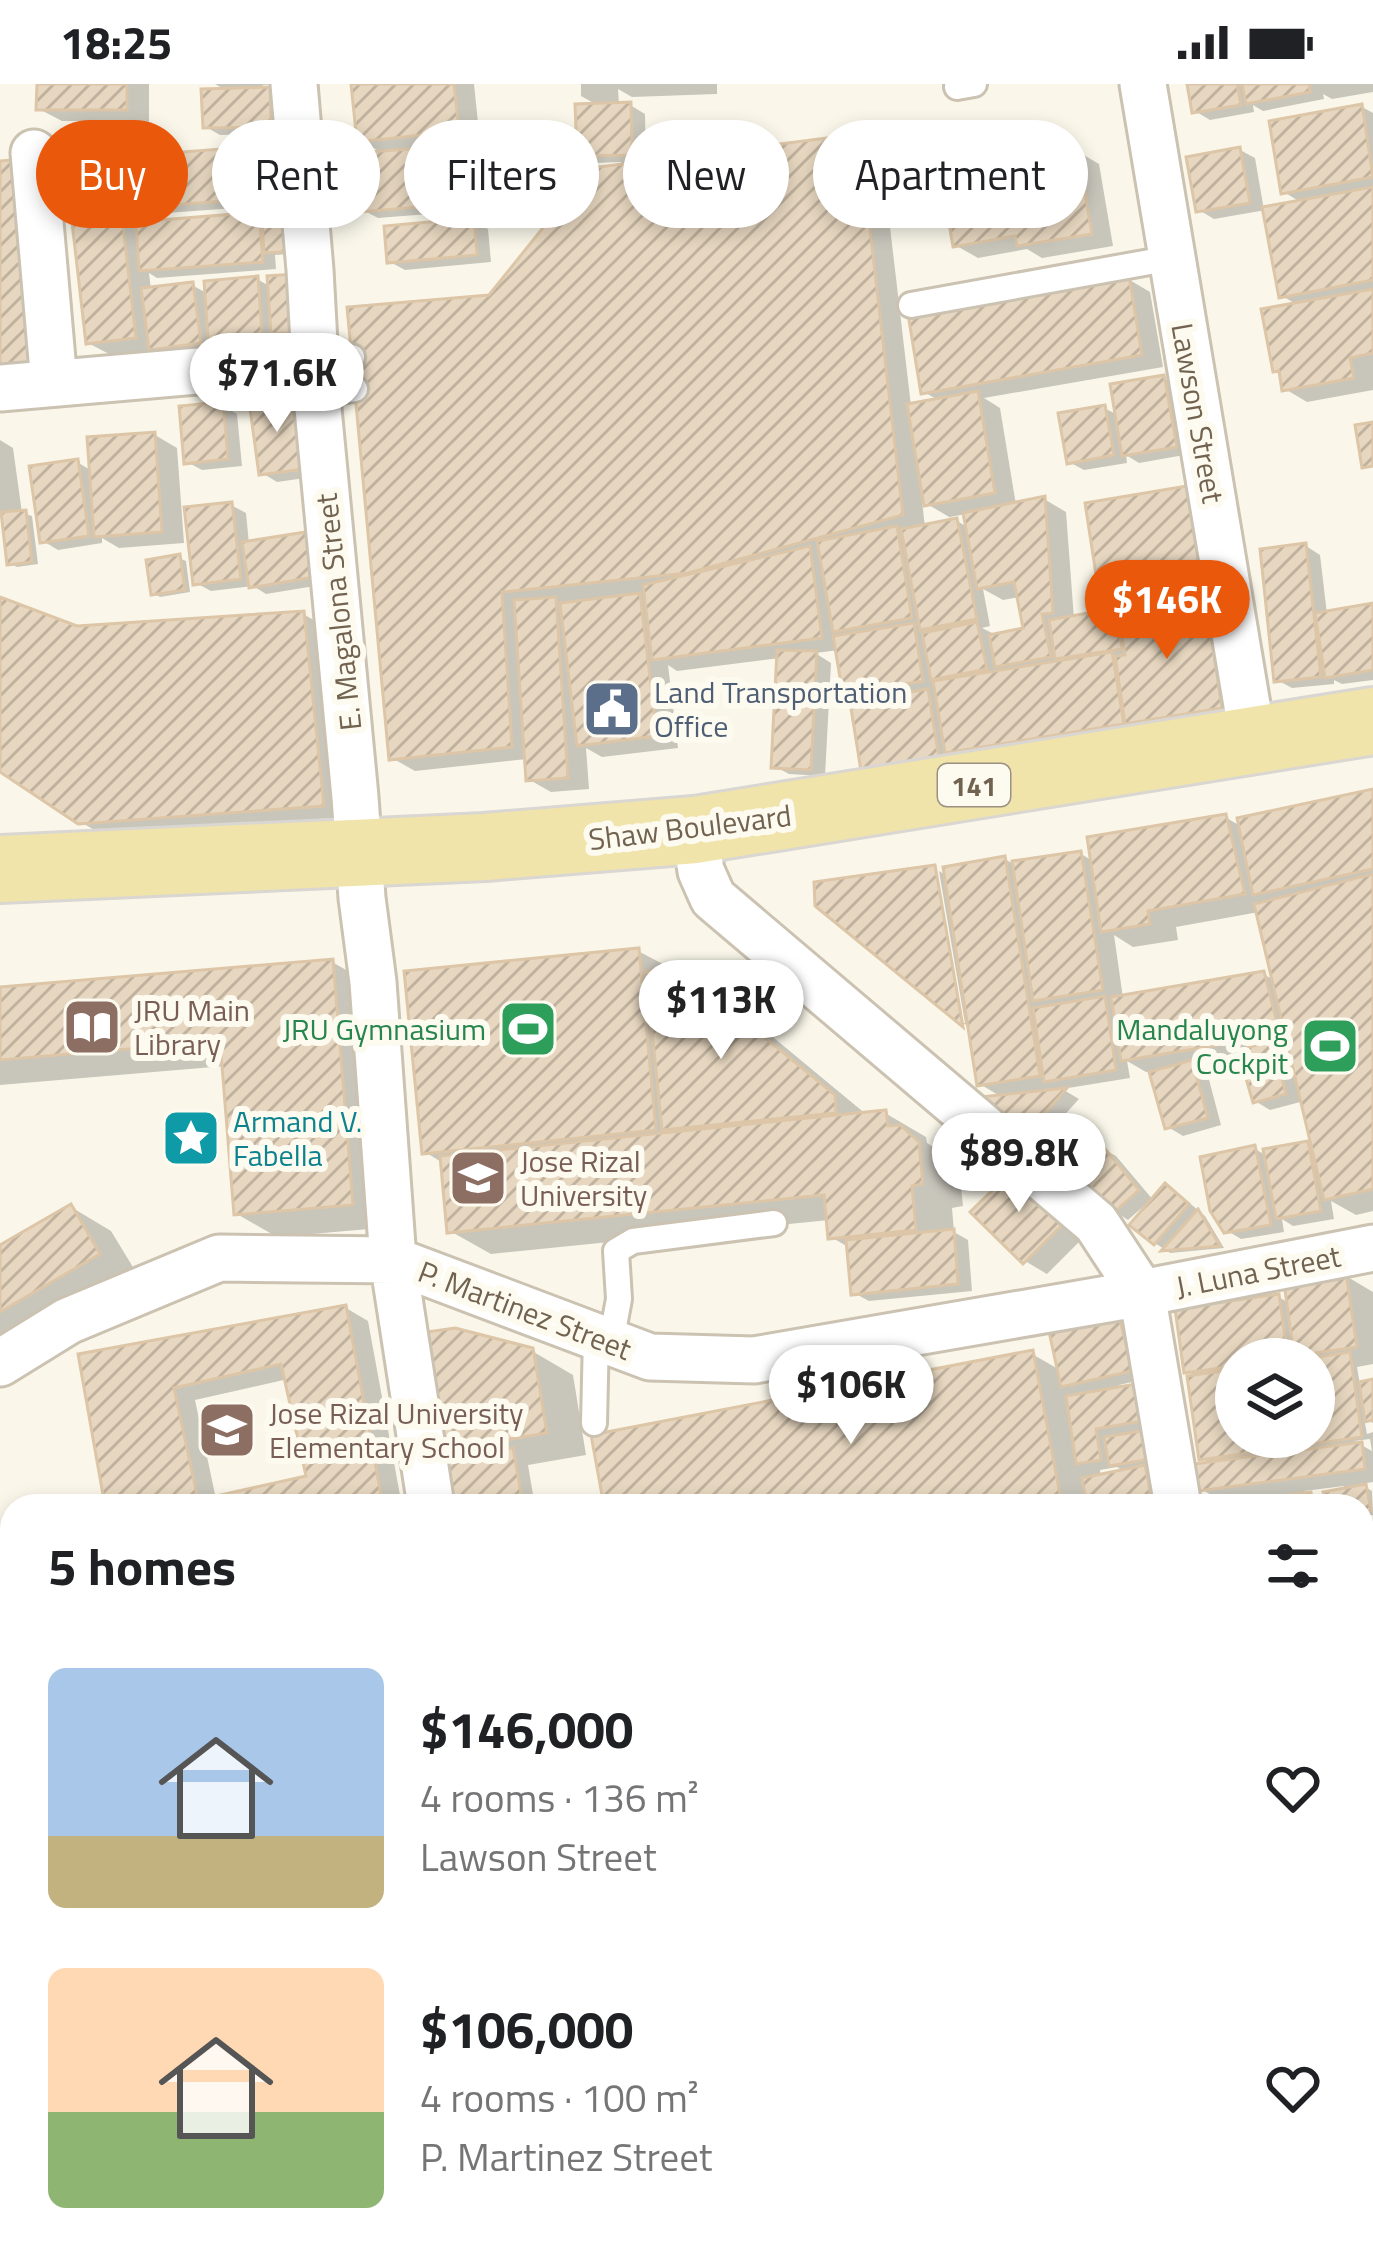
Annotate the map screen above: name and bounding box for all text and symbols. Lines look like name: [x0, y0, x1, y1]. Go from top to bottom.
text: 18:25: [60, 8, 172, 76]
chip: Buy: [36, 120, 188, 228]
chip: Rent: [212, 120, 380, 228]
chip: Filters: [404, 120, 599, 228]
chip: New: [623, 120, 789, 228]
chip: Apartment: [813, 120, 1088, 228]
street label: Lawson Street: [1160, 319, 1237, 507]
pin: $71.6K: [179, 333, 375, 435]
text: $71.6K: [217, 342, 337, 401]
street label: E. Magalona Street: [303, 491, 373, 733]
pin: $146K: [1083, 560, 1251, 662]
text: $146K: [1112, 569, 1222, 628]
place label: Land Transportation Office: [654, 669, 907, 749]
public building icon: Land Transportation Office: [581, 678, 643, 740]
road number: 141: [938, 764, 1010, 806]
street label: Shaw Boulevard: [586, 792, 794, 862]
pin: $113K: [637, 960, 805, 1062]
text: $113K: [666, 969, 776, 1028]
place label: JRU Main Library: [134, 987, 250, 1067]
library icon: JRU Main Library: [61, 996, 123, 1058]
sports icon: JRU Gymnasium: [497, 998, 559, 1060]
place label: JRU Gymnasium: [282, 1006, 486, 1052]
place label: Mandaluyong Cockpit: [1116, 1006, 1288, 1086]
sports icon: Mandaluyong Cockpit: [1299, 1015, 1361, 1077]
place label: Armand V. Fabella: [233, 1098, 362, 1178]
place icon: Armand V. Fabella: [160, 1107, 222, 1169]
pin: $89.8K: [921, 1113, 1117, 1215]
text: $89.8K: [959, 1122, 1079, 1181]
place label: Jose Rizal University: [520, 1138, 647, 1218]
school or university icon: Jose Rizal University: [447, 1147, 509, 1209]
street label: J. Luna Street: [1172, 1232, 1345, 1310]
street label: P. Martinez Street: [412, 1248, 639, 1372]
map controls: [1215, 1338, 1335, 1458]
button: layers: [1215, 1338, 1335, 1458]
pin: $106K: [767, 1345, 935, 1447]
text: $106K: [796, 1354, 906, 1413]
place label: Jose Rizal University Elementary School: [269, 1390, 524, 1470]
school or university icon: Jose Rizal University Elementary School: [196, 1399, 258, 1461]
text: 5 homes: [48, 1527, 236, 1605]
icon: filters: [1260, 1533, 1326, 1599]
text: $146,000: [420, 1690, 633, 1768]
icon: home: [144, 1716, 288, 1860]
icon: heart: [1260, 1755, 1326, 1821]
text: 4 rooms · 136 m²: [420, 1768, 699, 1827]
text: Lawson Street: [420, 1827, 657, 1886]
text: $106,000: [420, 1990, 633, 2068]
icon: home: [144, 2016, 288, 2160]
icon: heart: [1260, 2055, 1326, 2121]
text: 4 rooms · 100 m²: [420, 2068, 699, 2127]
text: P. Martinez Street: [420, 2127, 713, 2186]

